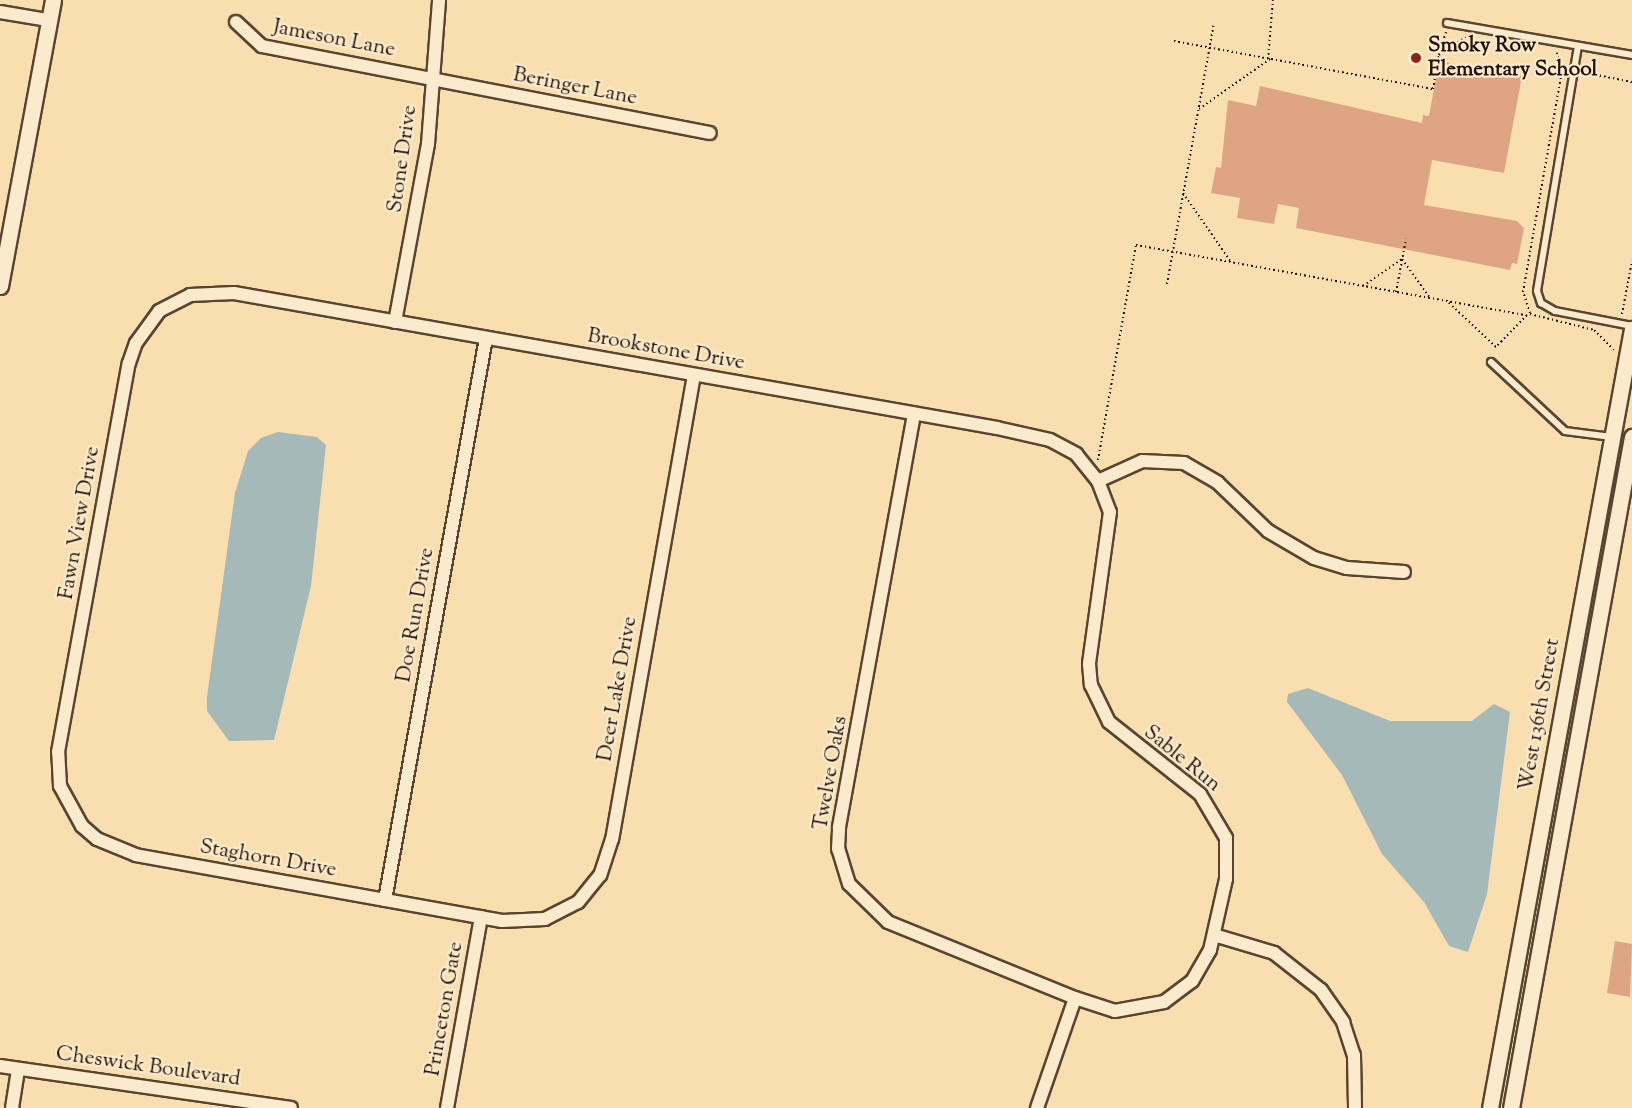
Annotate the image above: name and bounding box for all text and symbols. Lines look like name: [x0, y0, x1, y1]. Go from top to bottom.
street label: Jameson Lane: [271, 15, 397, 63]
place label: Smoky Row Elementary School: [1428, 33, 1597, 83]
marker: Smoky Row Elementary School: [1409, 51, 1423, 65]
street label: Beringer Lane: [511, 63, 639, 111]
street label: Stone Drive: [383, 104, 423, 214]
street label: Brookstone Drive: [585, 324, 747, 376]
street label: Fawn View Drive: [54, 444, 106, 602]
street label: Doe Run Drive: [392, 546, 440, 684]
street label: Deer Lake Drive: [593, 615, 643, 763]
street label: West 136th Street: [1514, 637, 1566, 793]
street label: Twelve Oaks: [809, 714, 853, 832]
street label: Sable Run: [1138, 720, 1226, 798]
street label: Staghorn Drive: [198, 835, 338, 883]
street label: Princeton Gate: [421, 940, 469, 1078]
street label: Cheswick Boulevard: [54, 1042, 242, 1092]

